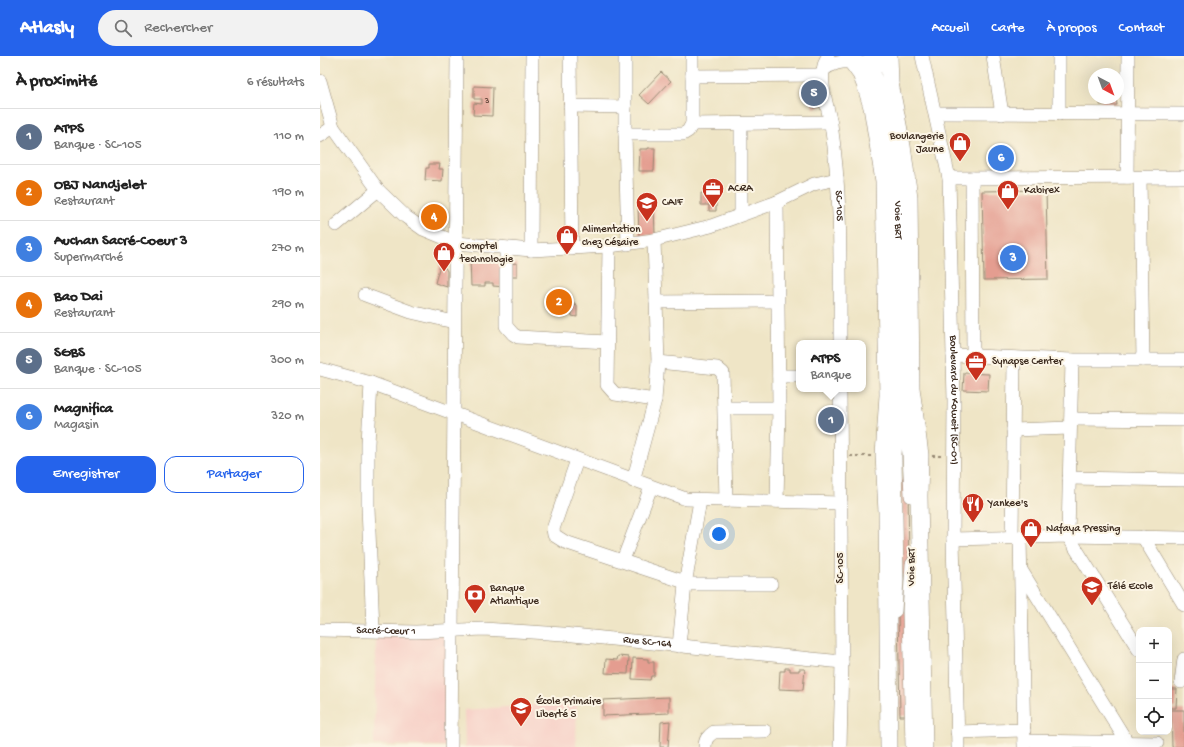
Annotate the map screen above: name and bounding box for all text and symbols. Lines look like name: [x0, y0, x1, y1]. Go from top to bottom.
search box: [98, 10, 378, 46]
text: Atlasly: [20, 17, 74, 40]
icon: search: [112, 17, 134, 39]
text: Rechercher: [144, 19, 212, 37]
text: Accueil: [932, 20, 969, 37]
text: Carte: [991, 20, 1025, 37]
text: À propos: [1047, 20, 1097, 37]
text: Contact: [1119, 20, 1164, 37]
north arrow: [1088, 68, 1124, 104]
text: À proximité: [16, 72, 97, 92]
text: 6 résultats: [247, 75, 304, 90]
pin: 5: [801, 78, 827, 108]
house number: 3: [484, 96, 490, 107]
text: ATPS: [54, 120, 84, 138]
text: 1: [26, 129, 32, 144]
text: 110 m: [274, 129, 304, 144]
shop icon: Boulangerie Jaune: [947, 130, 973, 163]
place label: Boulangerie Jaune: [889, 131, 944, 156]
text: Banque · SC-105: [54, 138, 142, 153]
pin: 6: [988, 143, 1014, 173]
text: OBJ Nandjelet: [54, 176, 146, 194]
office icon: ACRA: [700, 176, 726, 209]
shop icon: Kabirex: [995, 178, 1021, 211]
place label: ACRA: [728, 183, 753, 195]
text: 2: [26, 185, 32, 200]
text: 190 m: [273, 185, 304, 200]
place label: Kabirex: [1024, 185, 1060, 197]
school or university icon: CAIF: [634, 190, 660, 223]
street label: SC-105: [832, 190, 845, 222]
text: Restaurant: [54, 194, 114, 209]
place label: CAIF: [662, 197, 684, 209]
street label: Voie BRT: [891, 200, 904, 240]
pin: 4: [421, 202, 447, 232]
shop icon: Alimentation chez Césaire: [554, 223, 580, 256]
place label: Alimentation chez Césaire: [582, 224, 641, 249]
text: Auchan Sacré-Coeur 3: [54, 232, 188, 250]
shop icon: Comptel technologie: [431, 240, 457, 273]
text: 3: [26, 241, 32, 256]
text: 270 m: [271, 241, 304, 256]
place label: Comptel technologie: [459, 241, 514, 266]
pin: 3: [1000, 243, 1026, 273]
text: Supermarché: [54, 250, 123, 265]
pin: 2: [546, 287, 572, 317]
text: Bao Dai: [54, 288, 103, 306]
text: 4: [26, 297, 32, 312]
text: 290 m: [271, 297, 304, 312]
text: Restaurant: [54, 306, 114, 321]
street label: Boulevard du Koweit (SC-01): [947, 334, 960, 465]
popup: [796, 340, 866, 392]
text: SGBS: [54, 344, 85, 362]
office icon: Synapse Center: [963, 349, 989, 382]
text: ATPS: [811, 350, 841, 368]
text: 5: [26, 353, 32, 368]
text: 300 m: [270, 353, 304, 368]
place label: Synapse Center: [992, 356, 1064, 368]
text: Banque · SC-105: [54, 362, 142, 377]
text: Banque: [811, 368, 851, 383]
text: Magnifica: [54, 400, 113, 418]
pin: 1: [818, 405, 844, 435]
text: 6: [26, 409, 32, 424]
text: 320 m: [271, 409, 304, 424]
text: Magasin: [54, 418, 99, 433]
button: Enregistrer: [16, 456, 156, 493]
button: Partager: [164, 456, 304, 493]
restaurant icon: Yankee's: [960, 491, 986, 524]
place label: Yankee's: [987, 498, 1028, 510]
shop icon: Nafaya Pressing: [1018, 516, 1044, 549]
place label: Nafaya Pressing: [1046, 522, 1121, 535]
your location: [709, 524, 729, 544]
street label: Voie BRT: [906, 547, 918, 587]
street label: SC-105: [835, 552, 847, 584]
school or university icon: Télé Ecole: [1079, 574, 1105, 607]
place label: Télé Ecole: [1107, 581, 1153, 593]
bank icon: Banque Atlantique: [462, 582, 488, 615]
place label: Banque Atlantique: [489, 583, 539, 608]
street label: Sacré-Cœur 1: [356, 625, 416, 638]
map controls: [1136, 627, 1172, 735]
button: +: [1136, 627, 1172, 663]
street label: Rue SC-164: [622, 634, 673, 651]
button: −: [1136, 663, 1172, 699]
school or university icon: École Primaire Liberté 5: [508, 695, 534, 728]
place label: École Primaire Liberté 5: [536, 695, 602, 721]
button: locate: [1136, 699, 1172, 735]

